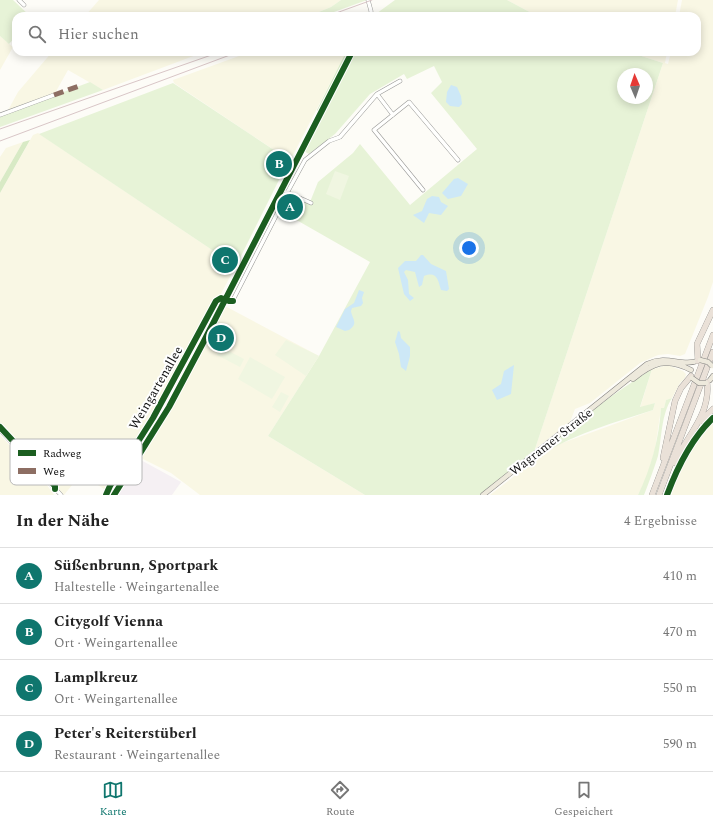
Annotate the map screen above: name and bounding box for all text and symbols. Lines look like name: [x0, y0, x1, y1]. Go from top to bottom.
search box: [12, 12, 701, 56]
icon: search: [26, 23, 48, 45]
text: Hier suchen: [58, 23, 139, 46]
north arrow: [617, 68, 653, 104]
pin: B: [266, 149, 292, 179]
pin: A: [277, 192, 303, 222]
your location: [459, 238, 479, 258]
pin: C: [212, 245, 238, 275]
pin: D: [208, 323, 234, 353]
street label: Weingartenallee: [124, 342, 188, 434]
street label: Wagramer Straße: [505, 403, 597, 481]
legend: [10, 439, 142, 485]
text: Radweg: [43, 445, 82, 462]
text: Weg: [43, 463, 65, 480]
text: In der Nähe: [16, 508, 109, 534]
text: 4 Ergebnisse: [624, 511, 697, 531]
text: Süßenbrunn, Sportpark: [54, 554, 218, 577]
text: A: [24, 566, 34, 586]
text: 410 m: [663, 566, 697, 586]
text: Haltestelle · Weingartenallee: [54, 577, 219, 597]
text: Citygolf Vienna: [54, 610, 163, 633]
text: B: [24, 622, 34, 642]
text: 470 m: [663, 622, 697, 642]
text: Ort · Weingartenallee: [54, 633, 178, 653]
text: Lamplkreuz: [54, 666, 138, 689]
text: C: [24, 678, 34, 698]
text: 550 m: [663, 678, 697, 698]
text: Ort · Weingartenallee: [54, 689, 178, 709]
text: Peter's Reiterstüberl: [54, 722, 197, 745]
text: D: [24, 734, 34, 754]
text: 590 m: [663, 734, 697, 754]
text: Restaurant · Weingartenallee: [54, 745, 220, 765]
tab: Karte: [100, 779, 126, 820]
tab: Route: [326, 779, 355, 820]
tab: Gespeichert: [554, 779, 613, 820]

